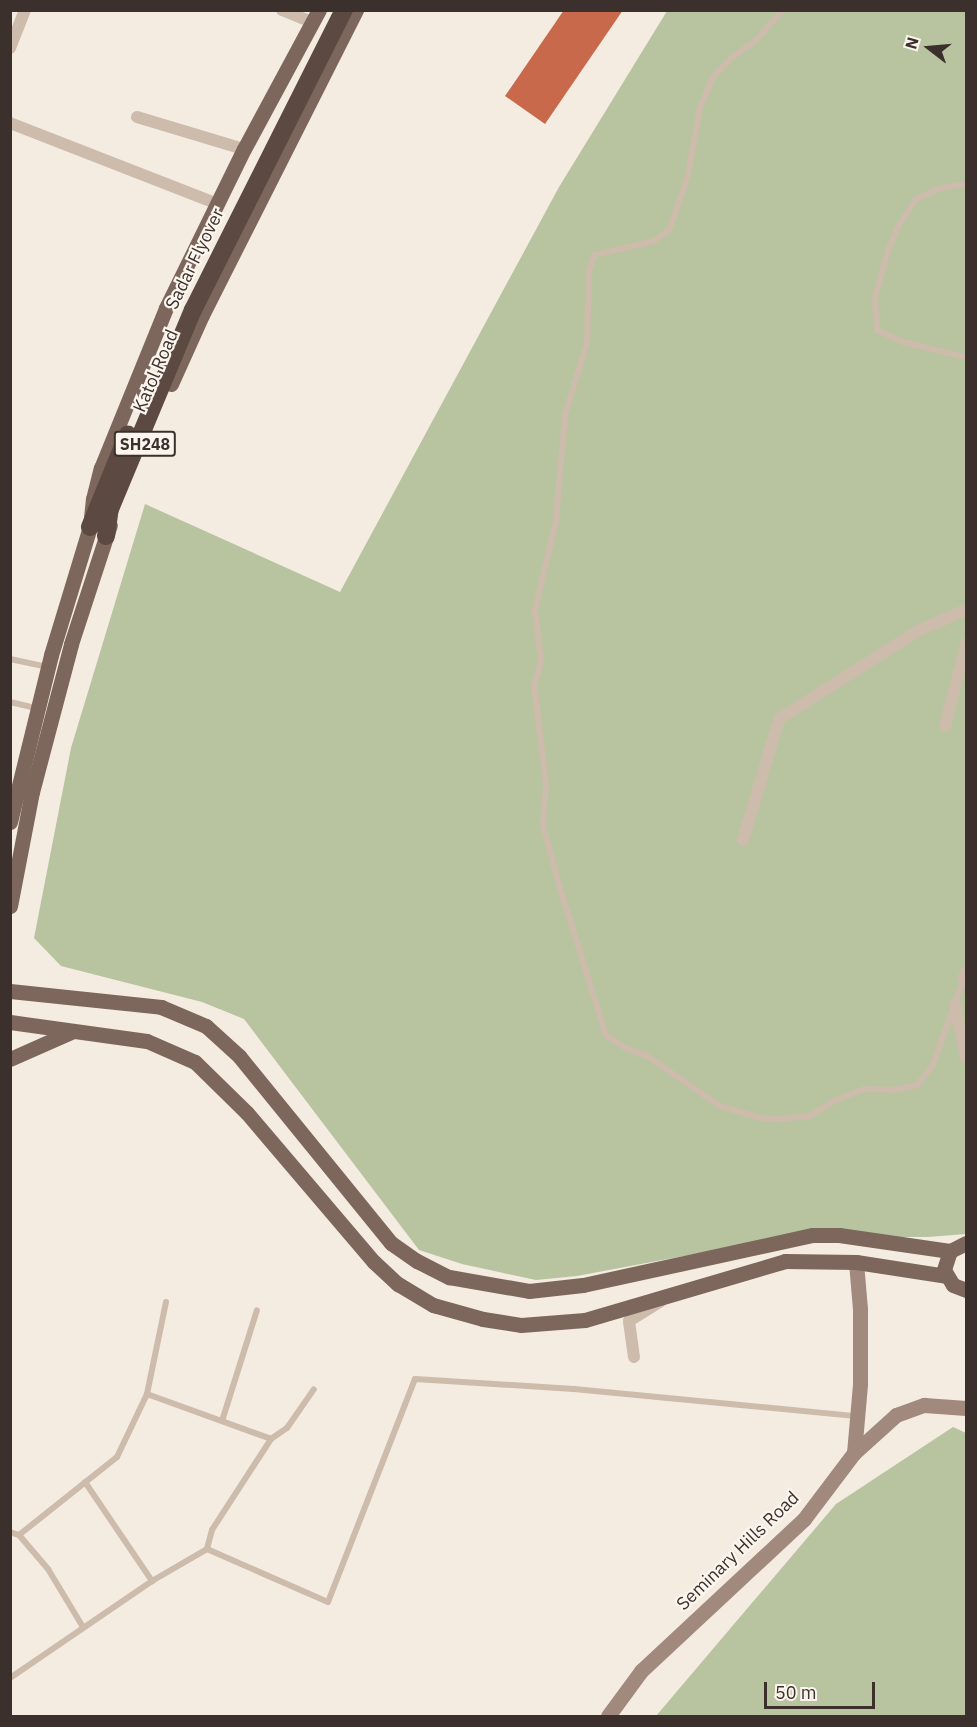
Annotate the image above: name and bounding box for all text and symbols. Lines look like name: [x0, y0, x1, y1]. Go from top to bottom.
north arrow: [899, 18, 959, 78]
text: N: [900, 35, 923, 51]
street label: Sadar Flyover: [161, 205, 229, 313]
street label: Katol Road: [129, 326, 183, 416]
road number: SH248: [114, 431, 176, 457]
street label: Seminary Hills Road: [672, 1487, 804, 1615]
scale bar: [767, 1670, 878, 1708]
text: 50 m: [775, 1681, 817, 1704]

